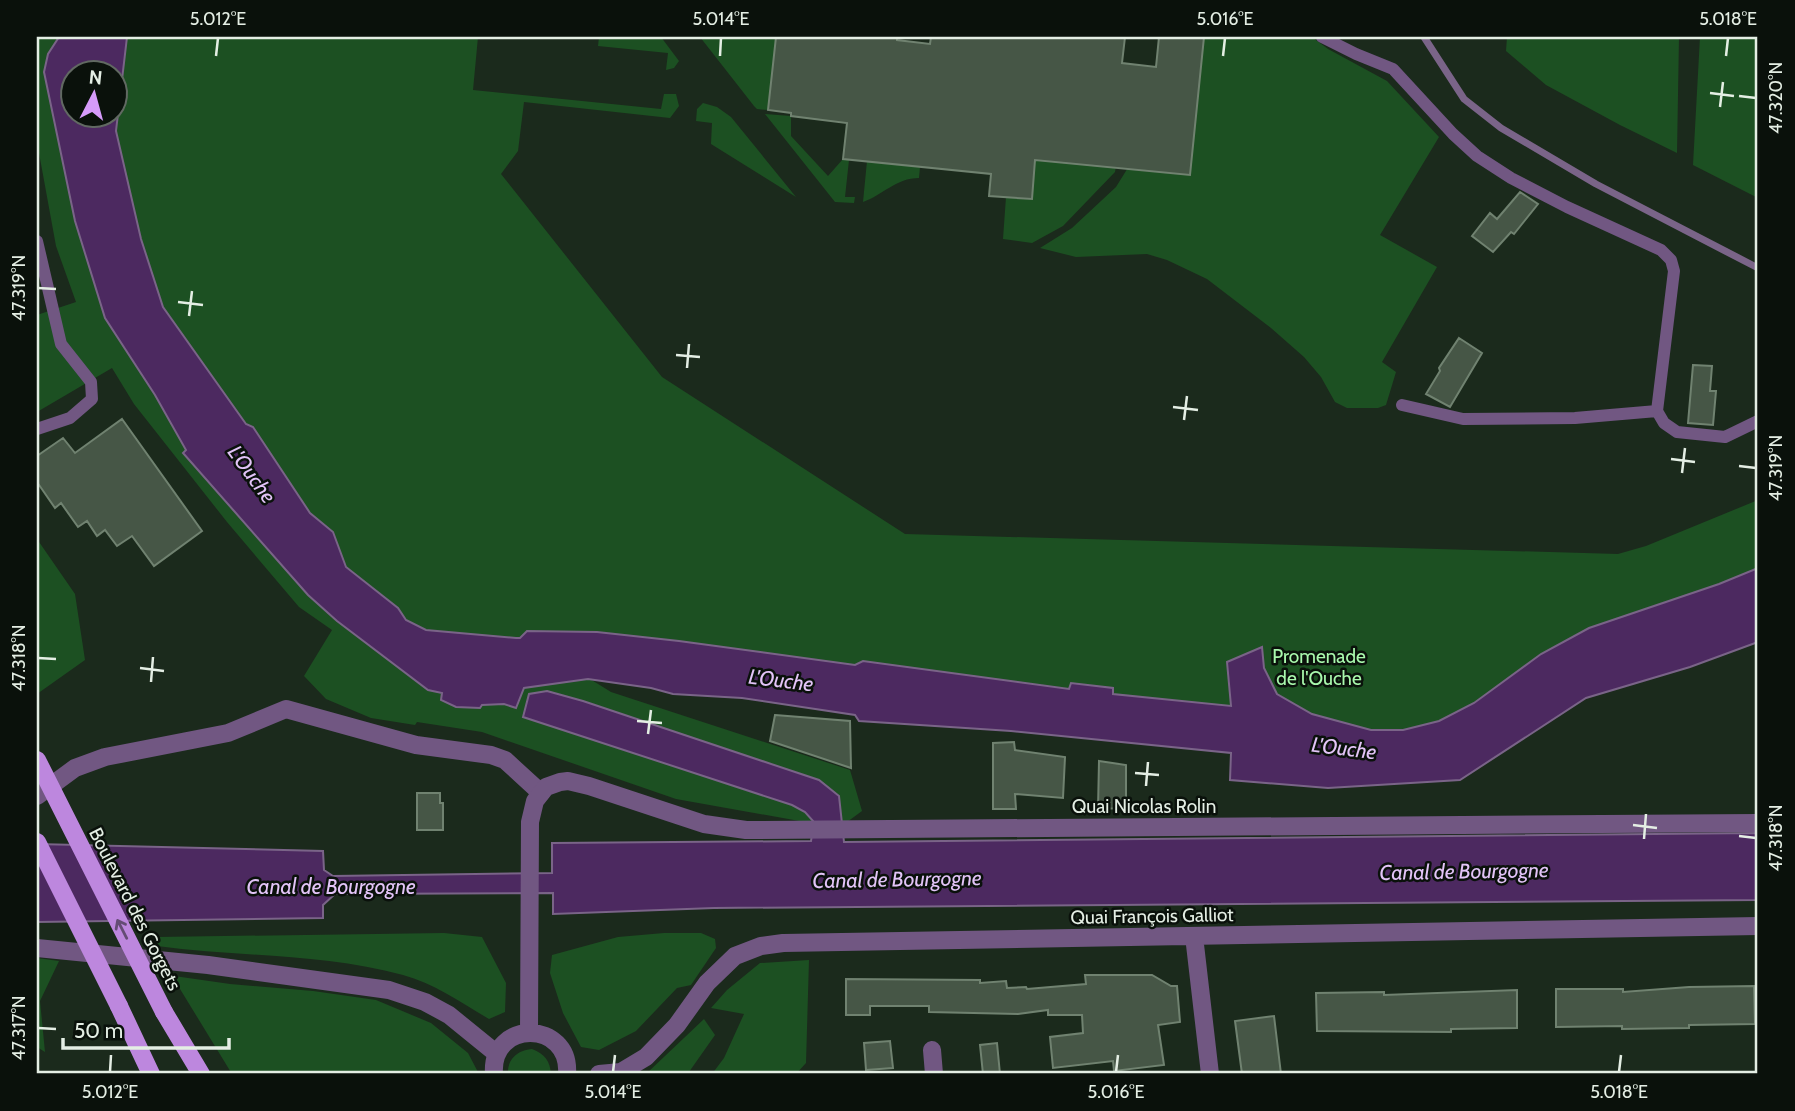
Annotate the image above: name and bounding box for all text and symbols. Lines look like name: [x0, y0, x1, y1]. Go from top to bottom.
text: 5.012°E: [190, 8, 246, 30]
text: 5.014°E: [692, 8, 750, 30]
text: 5.016°E: [1197, 8, 1253, 30]
text: 5.018°E: [1699, 8, 1757, 30]
north arrow: [60, 60, 130, 130]
text: 47.320°N: [1765, 62, 1787, 134]
text: N: [88, 65, 104, 90]
text: 47.319°N: [8, 255, 30, 321]
text: 47.319°N: [1765, 435, 1787, 501]
water label: L'Ouche: [223, 440, 281, 508]
text: 47.318°N: [8, 625, 30, 691]
park label: Promenade de l'Ouche: [1272, 645, 1366, 690]
water label: L'Ouche: [747, 664, 815, 696]
water label: L'Ouche: [1310, 732, 1378, 764]
street label: Quai Nicolas Rolin: [1072, 795, 1216, 818]
text: 47.318°N: [1765, 805, 1787, 871]
street label: Boulevard des Gorgets: [84, 824, 186, 994]
water label: Canal de Bourgogne: [1379, 857, 1549, 885]
water label: Canal de Bourgogne: [812, 865, 982, 893]
water label: Canal de Bourgogne: [246, 874, 416, 899]
street label: Quai François Galliot: [1070, 903, 1234, 929]
one-way arrow: [115, 920, 129, 940]
text: 47.317°N: [8, 995, 30, 1061]
scale bar: [63, 1006, 229, 1050]
text: 50 m: [74, 1018, 123, 1043]
text: 5.012°E: [82, 1081, 138, 1103]
text: 5.014°E: [584, 1081, 642, 1103]
text: 5.016°E: [1088, 1081, 1144, 1103]
text: 5.018°E: [1590, 1081, 1648, 1103]

